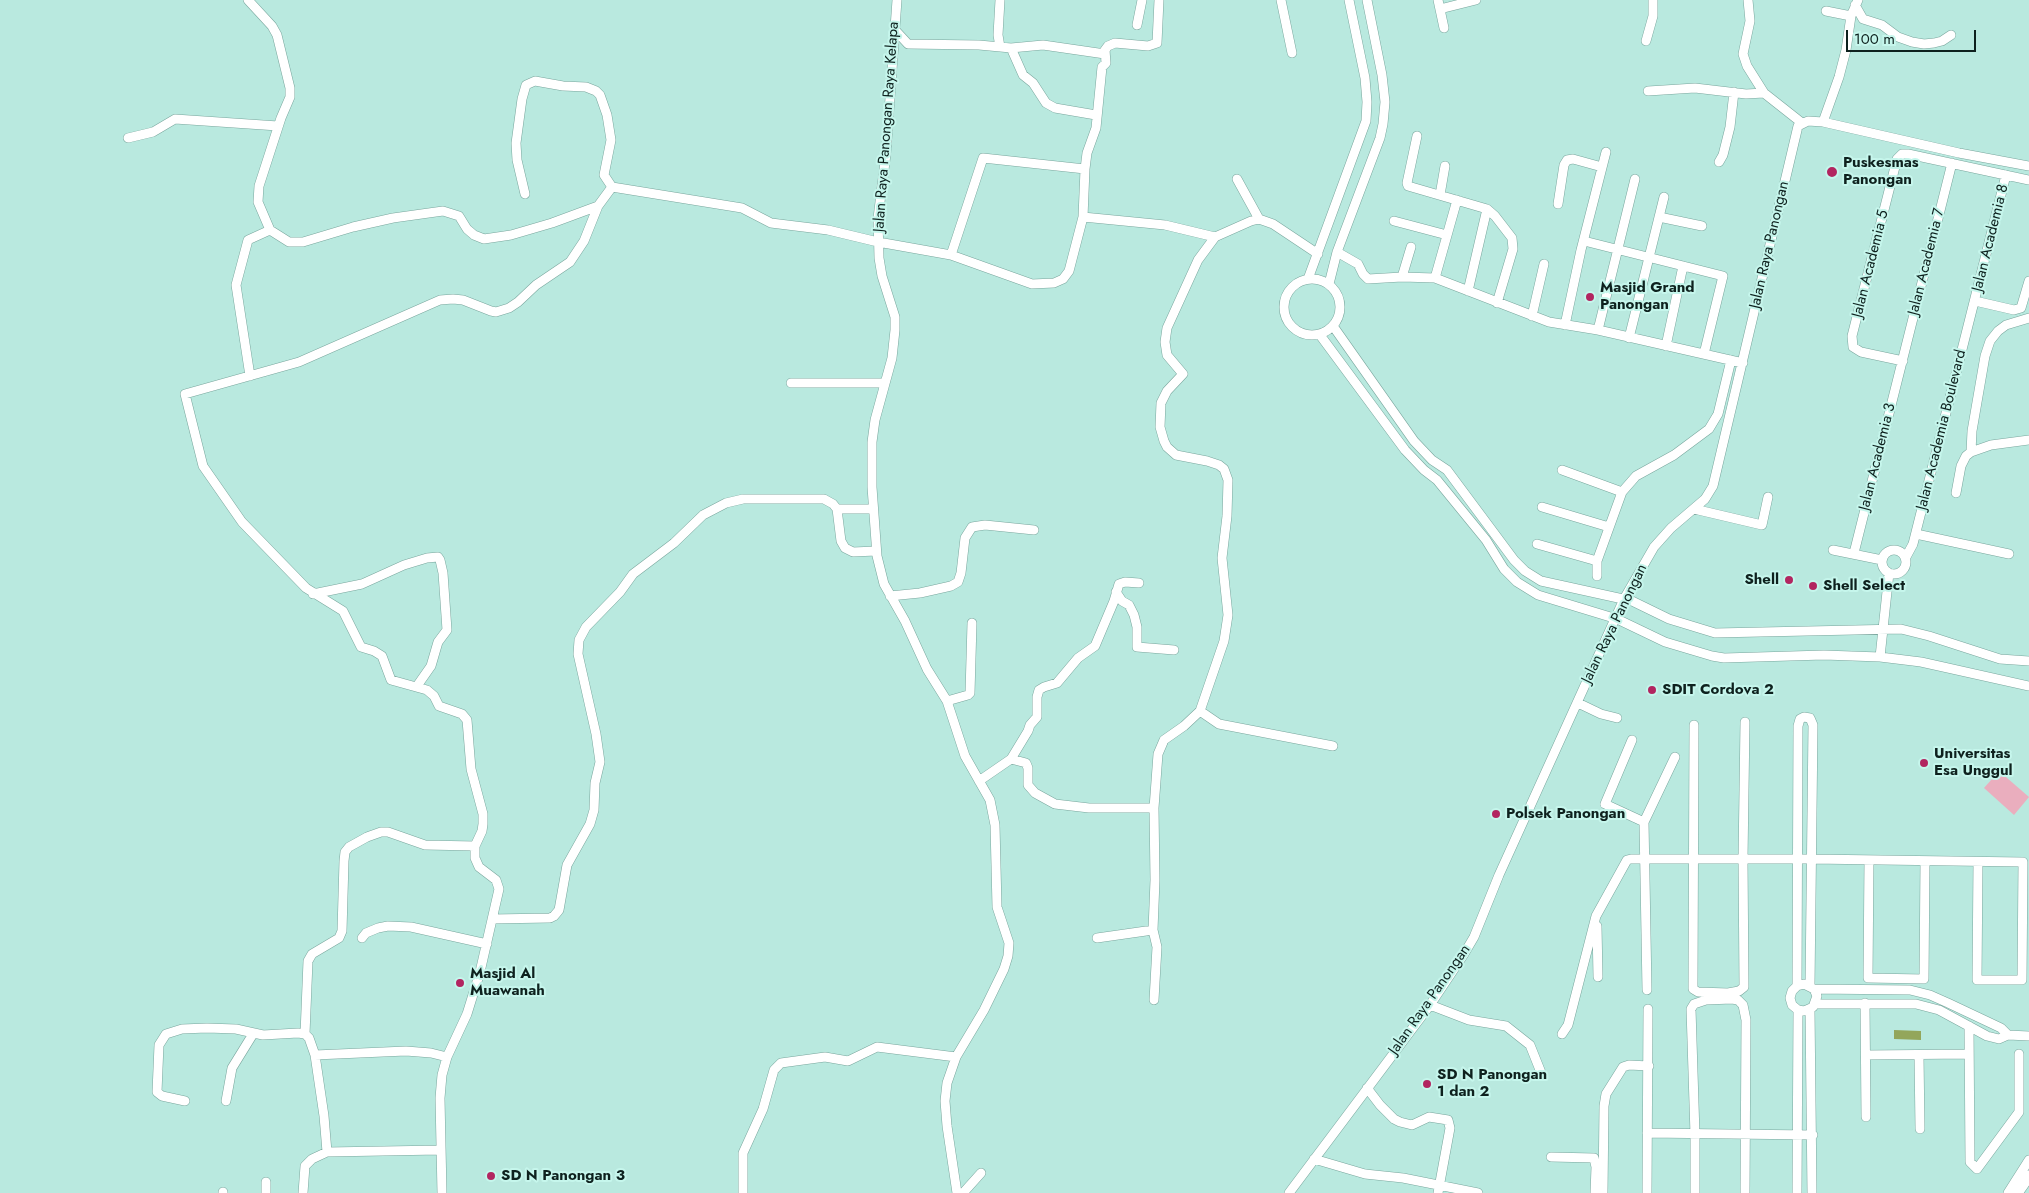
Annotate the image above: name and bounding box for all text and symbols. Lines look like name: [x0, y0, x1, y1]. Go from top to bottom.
scale bar: [1849, 20, 1979, 52]
street label: Jalan Raya Panongan Raya Kelapa: [871, 21, 903, 233]
text: 100 m: [1854, 28, 1895, 50]
place label: Puskesmas Panongan: [1843, 154, 1919, 189]
marker: Puskesmas Panongan: [1825, 165, 1839, 179]
street label: Jalan Raya Panongan: [1747, 180, 1793, 310]
street label: Jalan Academia 8: [1969, 182, 2013, 294]
street label: Jalan Academia 7: [1905, 207, 1949, 317]
street label: Jalan Academia 5: [1849, 208, 1893, 320]
place label: Masjid Grand Panongan: [1600, 279, 1695, 314]
marker: Masjid Grand Panongan: [1584, 291, 1596, 303]
street label: Jalan Academia Boulevard: [1913, 348, 1971, 512]
street label: Jalan Academia 3: [1856, 401, 1900, 513]
street label: Jalan Raya Panongan: [1578, 562, 1652, 686]
place label: Shell: [1744, 571, 1779, 589]
marker: Shell: [1783, 574, 1795, 586]
place label: Shell Select: [1823, 577, 1905, 595]
marker: Shell Select: [1807, 580, 1819, 592]
place label: SDIT Cordova 2: [1662, 681, 1774, 699]
marker: SDIT Cordova 2: [1646, 684, 1658, 696]
place label: Universitas Esa Unggul: [1934, 745, 2013, 780]
marker: Universitas Esa Unggul: [1918, 757, 1930, 769]
place label: Polsek Panongan: [1506, 805, 1625, 823]
marker: Polsek Panongan: [1490, 808, 1502, 820]
street label: Jalan Raya Panongan: [1385, 941, 1475, 1059]
place label: Masjid Al Muawanah: [470, 965, 545, 1000]
marker: Masjid Al Muawanah: [454, 977, 466, 989]
place label: SD N Panongan 1 dan 2: [1437, 1066, 1547, 1101]
marker: SD N Panongan 1 dan 2: [1421, 1078, 1433, 1090]
place label: SD N Panongan 3: [501, 1167, 625, 1185]
marker: SD N Panongan 3: [485, 1170, 497, 1182]

